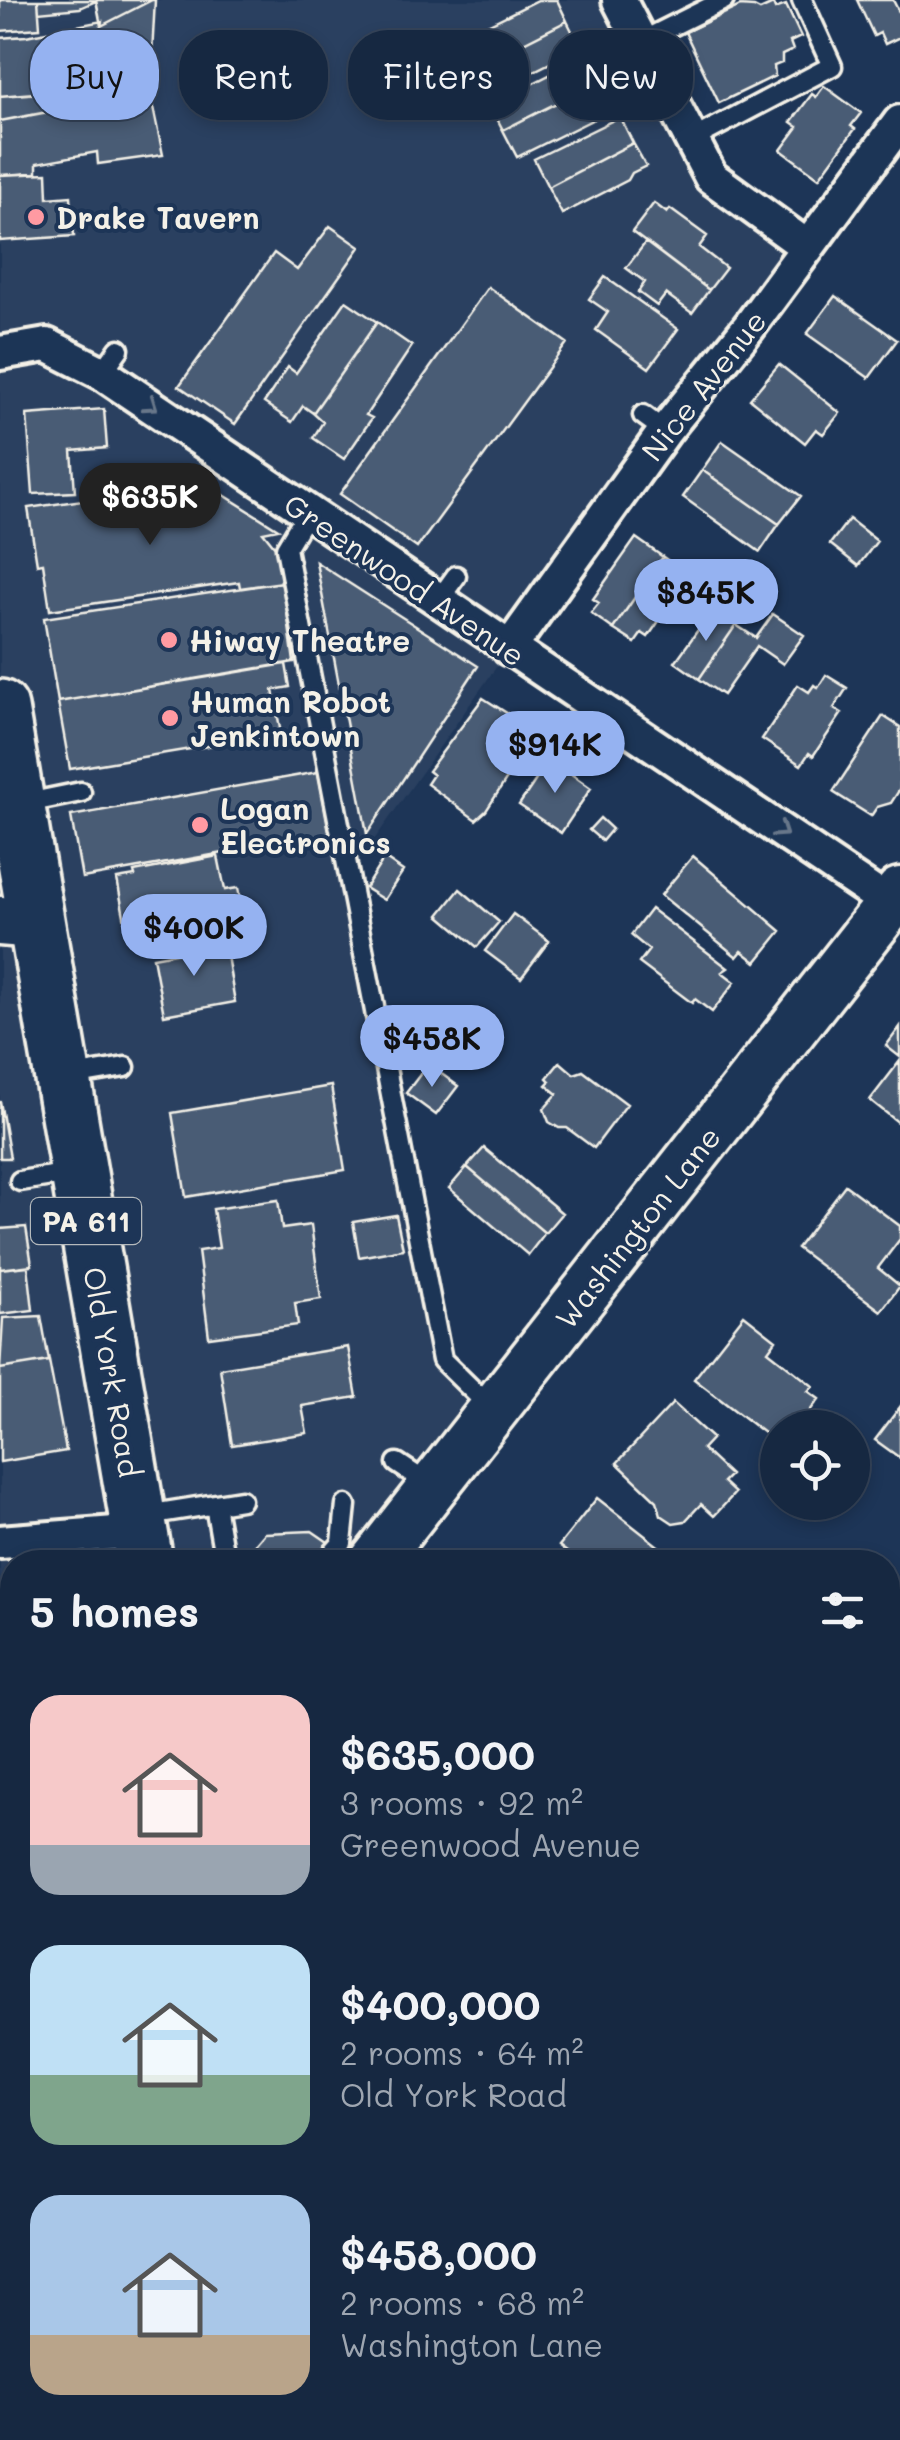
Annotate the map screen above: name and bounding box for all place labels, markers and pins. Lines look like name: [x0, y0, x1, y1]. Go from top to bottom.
place label: Drake Tavern: [56, 197, 260, 237]
marker: Drake Tavern: [25, 206, 47, 228]
pin: $635K: [80, 463, 220, 548]
pin: $845K: [636, 559, 776, 644]
place label: Hiway Theatre: [189, 620, 410, 660]
marker: Hiway Theatre: [158, 629, 180, 651]
place label: Human Robot Jenkintown: [190, 681, 391, 755]
marker: Human Robot Jenkintown: [159, 707, 181, 729]
pin: $914K: [485, 711, 625, 796]
place label: Logan Electronics: [220, 788, 391, 862]
marker: Logan Electronics: [189, 814, 211, 836]
pin: $400K: [124, 894, 264, 979]
pin: $458K: [362, 1005, 502, 1090]

